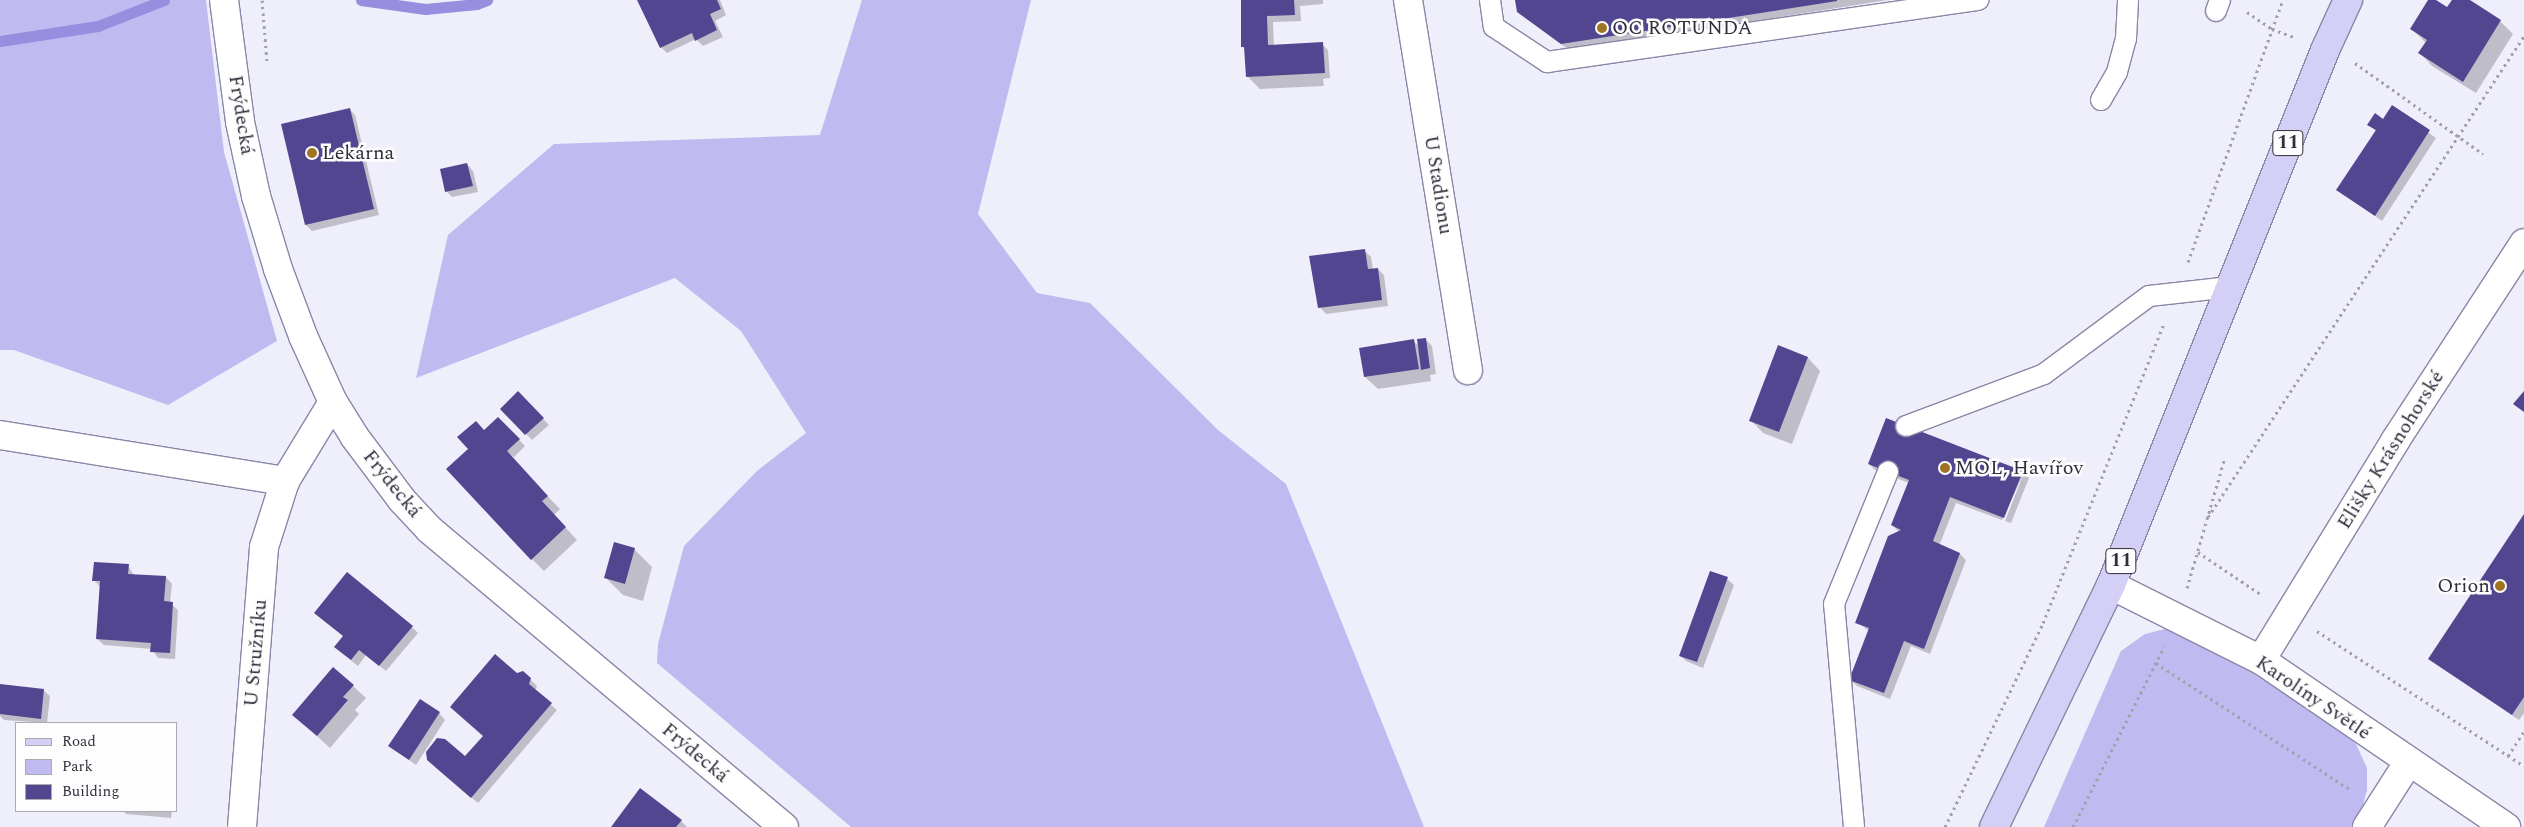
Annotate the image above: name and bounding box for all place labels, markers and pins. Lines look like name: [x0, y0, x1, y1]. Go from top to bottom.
place label: OC ROTUNDA: [1612, 16, 1753, 40]
marker: OC ROTUNDA: [1596, 22, 1608, 34]
place label: Lekárna: [322, 141, 394, 165]
marker: Lekárna: [306, 147, 318, 159]
place label: MOL, Havířov: [1955, 456, 2083, 480]
marker: MOL, Havířov: [1939, 462, 1951, 474]
place label: Orion: [2437, 574, 2490, 598]
marker: Orion: [2494, 580, 2506, 592]

